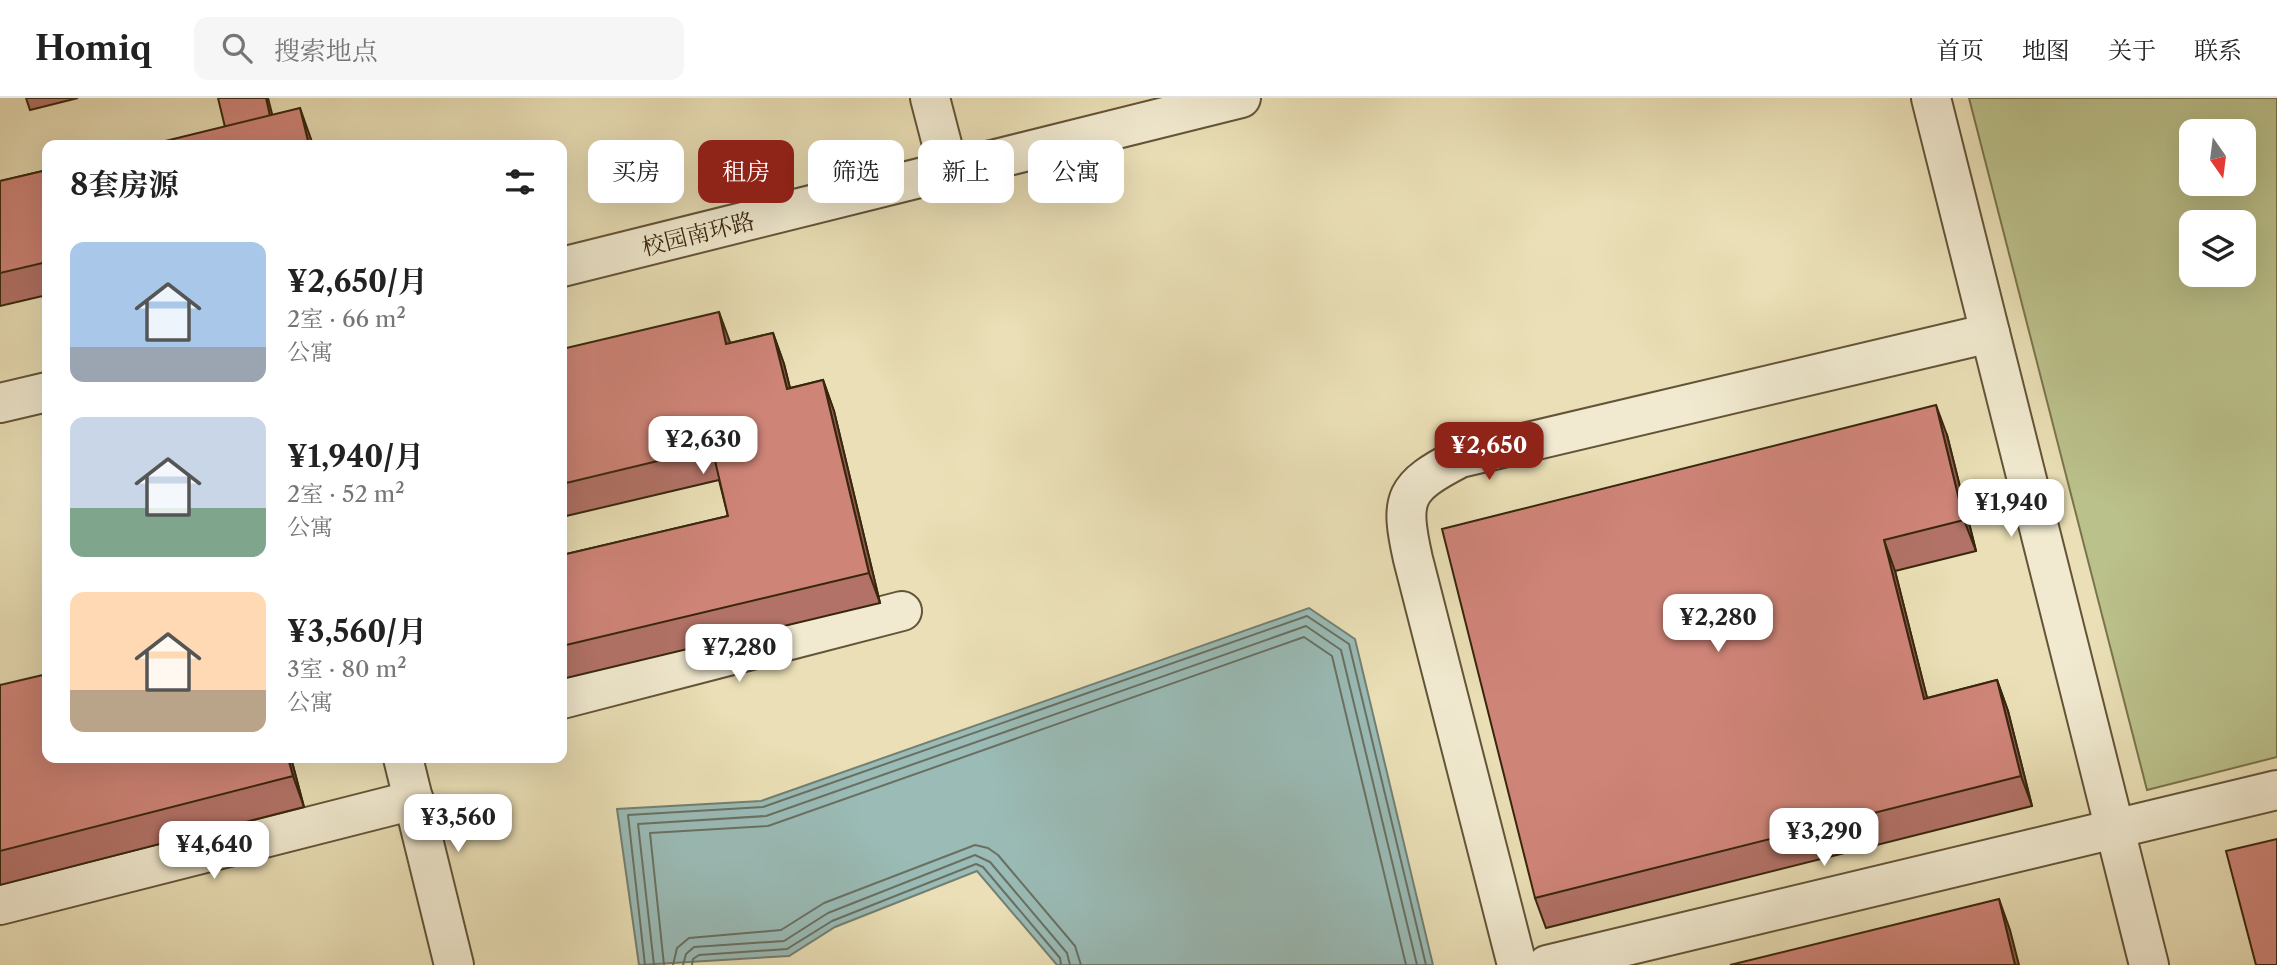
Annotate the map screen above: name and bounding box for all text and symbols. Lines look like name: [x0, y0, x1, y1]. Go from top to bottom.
search box: [194, 17, 684, 80]
text: Homiq: [35, 28, 152, 69]
icon: search: [218, 29, 256, 67]
text: 搜索地点: [274, 35, 378, 67]
text: 首页: [1936, 36, 1984, 65]
text: 地图: [2022, 36, 2070, 65]
text: 关于: [2108, 36, 2156, 65]
text: 联系: [2194, 36, 2242, 65]
north arrow: [2179, 119, 2256, 196]
map controls: [2179, 119, 2256, 287]
chip: 买房: [588, 140, 684, 203]
chip: 租房: [698, 140, 794, 203]
chip: 筛选: [808, 140, 904, 203]
chip: 新上: [918, 140, 1014, 203]
chip: 公寓: [1028, 140, 1124, 203]
icon: filters: [501, 163, 539, 201]
text: 8套房源: [70, 166, 178, 203]
street label: 校园南环路: [639, 207, 757, 261]
button: layers: [2179, 210, 2256, 287]
text: ¥2,650/月: [287, 263, 428, 300]
icon: home: [126, 270, 210, 354]
text: 2室 · 66 m²: [287, 305, 406, 333]
text: 公寓: [287, 338, 333, 366]
pin: ¥2,630: [646, 416, 760, 476]
pin: ¥2,650: [1432, 422, 1546, 482]
text: ¥2,630: [664, 425, 742, 453]
text: ¥2,650: [1451, 431, 1527, 459]
text: ¥1,940/月: [287, 438, 424, 475]
icon: home: [126, 445, 210, 529]
text: 2室 · 52 m²: [287, 480, 405, 508]
pin: ¥1,940: [1954, 480, 2068, 539]
text: ¥1,940: [1974, 488, 2048, 516]
text: 公寓: [287, 513, 333, 541]
pin: ¥2,280: [1661, 594, 1775, 654]
text: ¥2,280: [1679, 603, 1757, 631]
text: ¥3,560/月: [287, 613, 427, 650]
icon: home: [126, 620, 210, 704]
pin: ¥7,280: [682, 624, 796, 684]
text: ¥7,280: [701, 633, 777, 661]
text: 3室 · 80 m²: [287, 655, 407, 683]
text: 公寓: [287, 688, 333, 716]
pin: ¥3,560: [401, 794, 515, 854]
text: ¥3,560: [420, 803, 496, 831]
pin: ¥3,290: [1767, 808, 1881, 868]
text: ¥3,290: [1785, 817, 1863, 845]
pin: ¥4,640: [157, 822, 271, 881]
text: ¥4,640: [175, 830, 253, 858]

